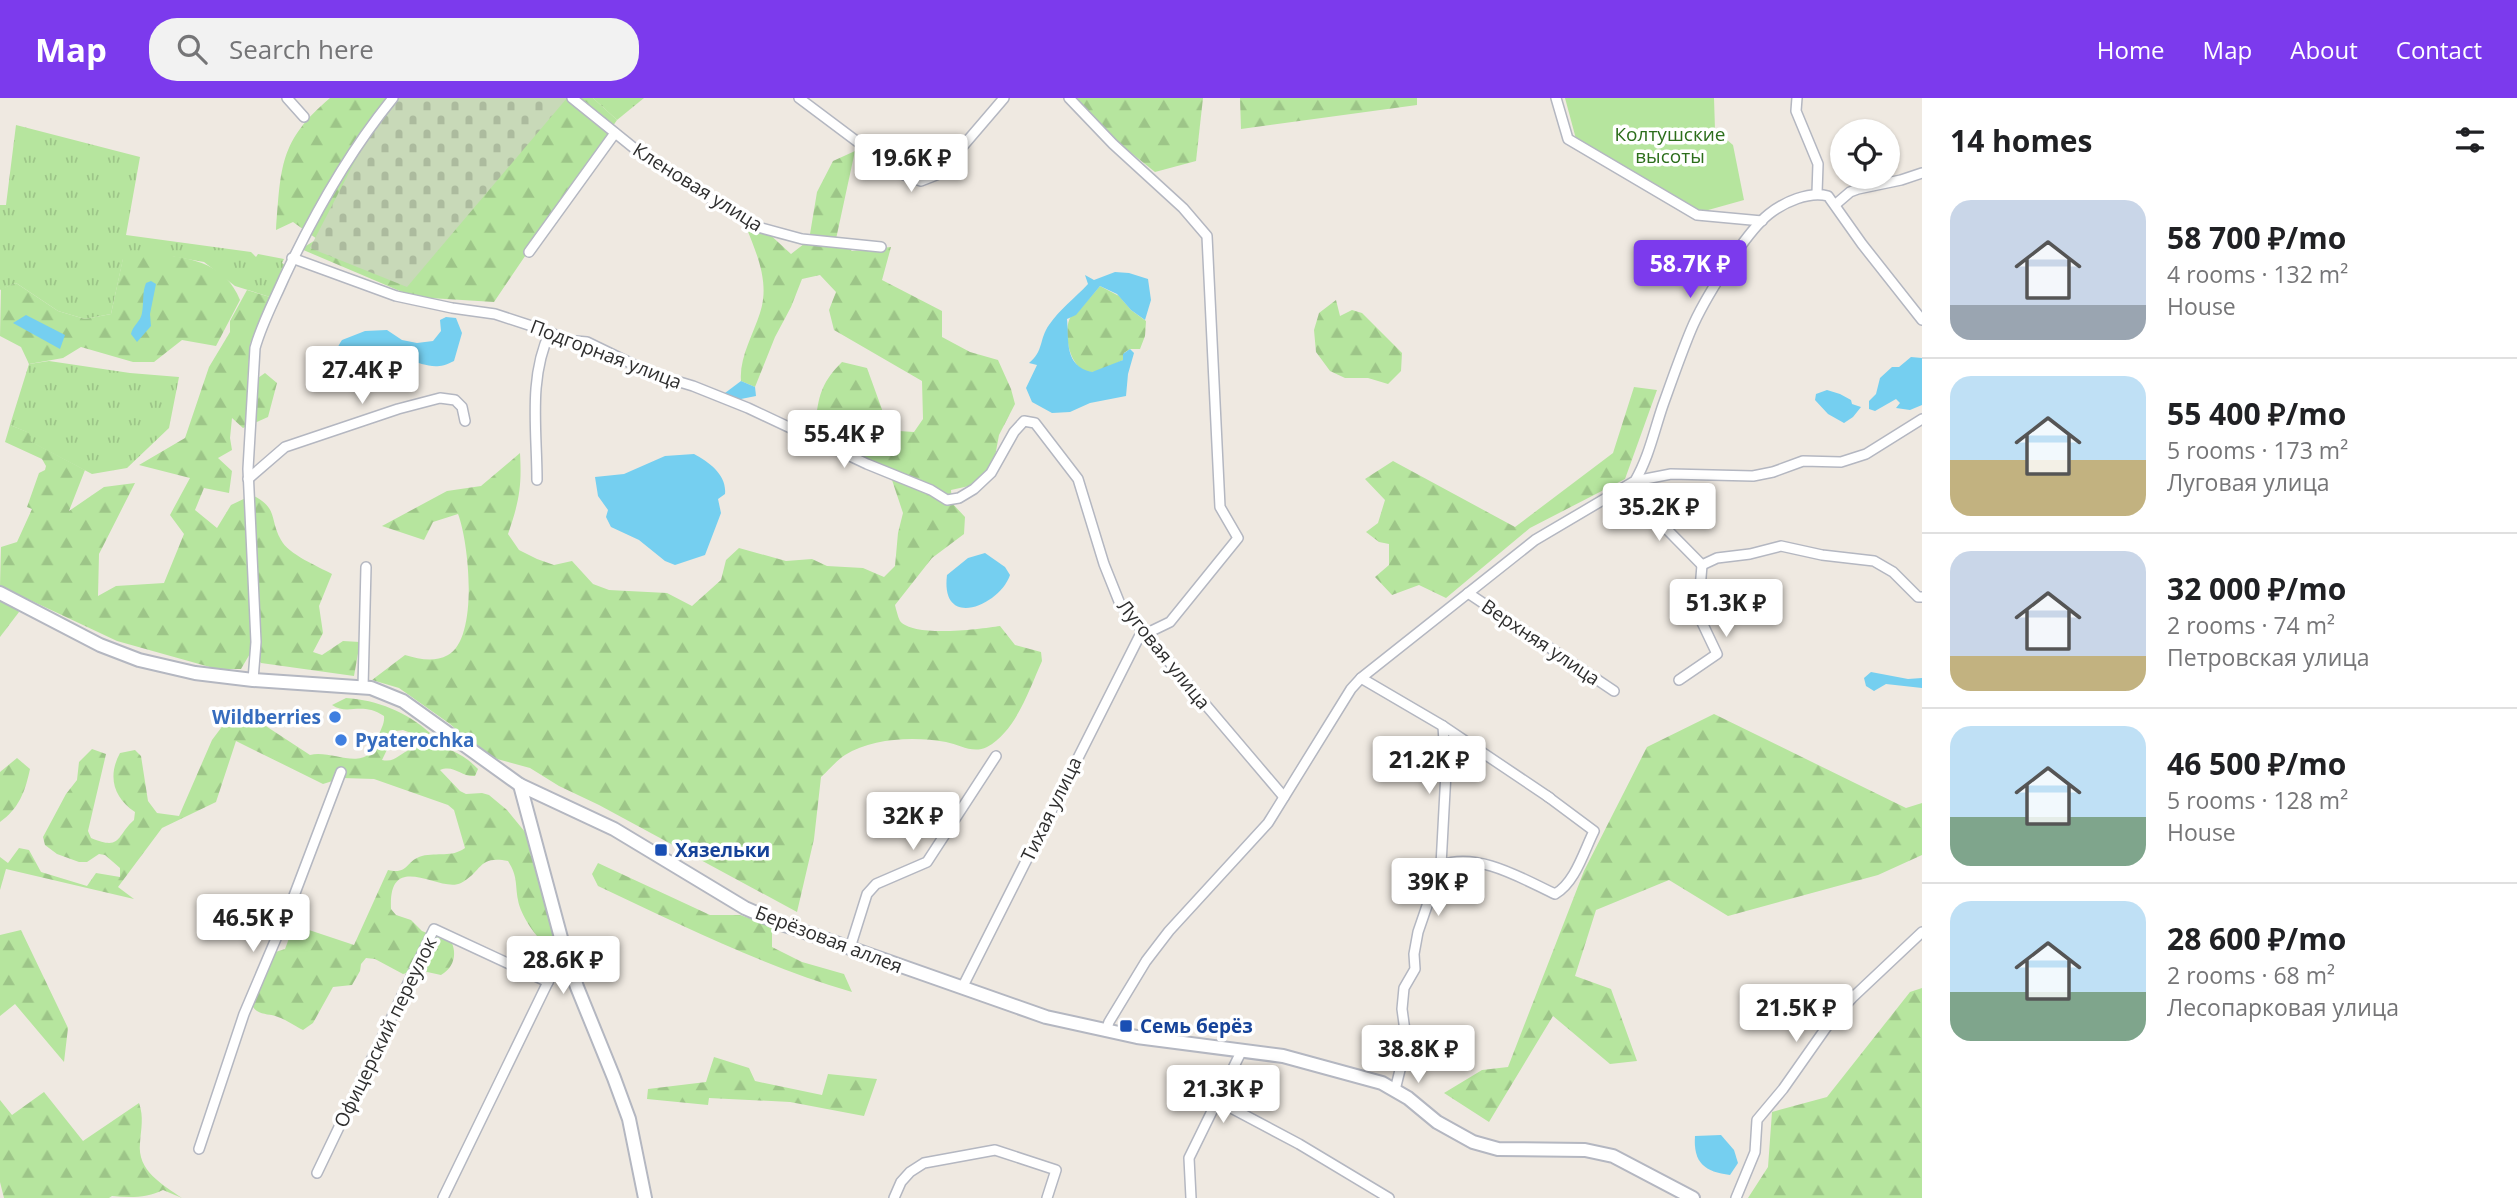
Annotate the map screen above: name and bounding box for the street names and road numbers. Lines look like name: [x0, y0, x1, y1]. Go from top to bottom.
street label: Кленовая улица: [628, 137, 768, 237]
street label: Подгорная улица: [526, 313, 686, 395]
street label: Верхняя улица: [1477, 593, 1605, 691]
street label: Луговая улица: [1112, 594, 1216, 714]
street label: Тихая улица: [1014, 752, 1088, 866]
street label: Берёзовая аллея: [752, 899, 906, 979]
street label: Офицерский переулок: [327, 932, 443, 1132]

